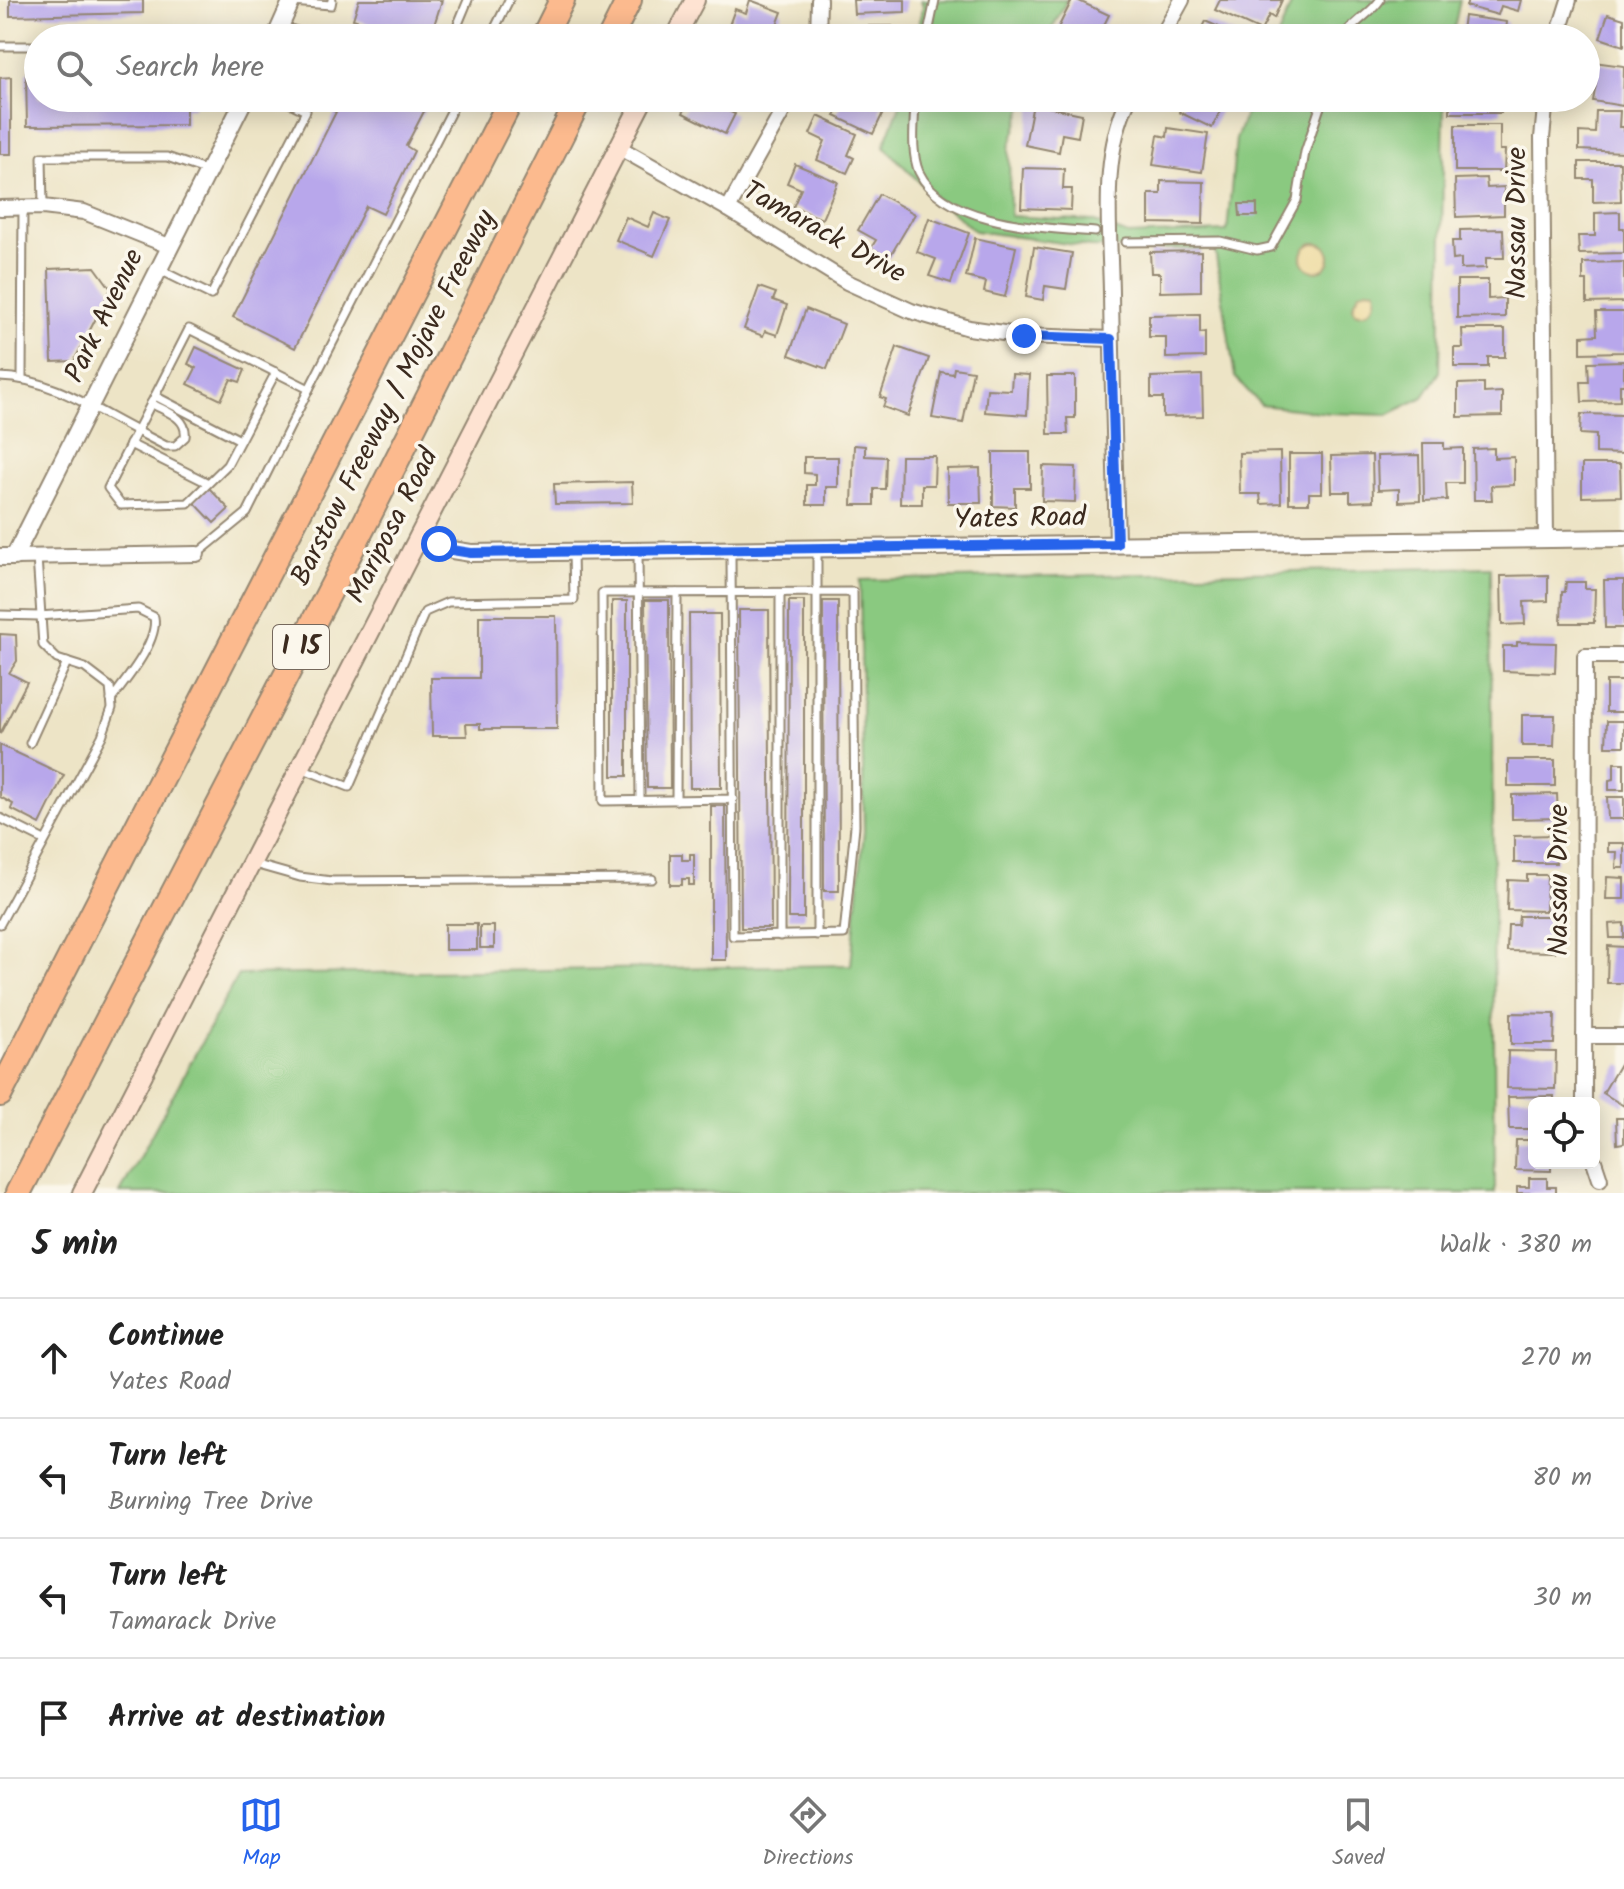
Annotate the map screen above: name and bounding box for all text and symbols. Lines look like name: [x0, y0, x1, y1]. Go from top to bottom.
search box: [24, 24, 1600, 112]
text: Search here: [116, 44, 264, 92]
icon: search: [52, 46, 96, 90]
street label: Nassau Drive: [1495, 147, 1540, 299]
street label: Tamarack Drive: [734, 169, 914, 297]
street label: Barstow Freeway / Mojave Freeway: [279, 201, 509, 594]
street label: Park Avenue: [53, 241, 157, 391]
route end: [1006, 318, 1042, 354]
street label: Mariposa Road: [334, 439, 452, 612]
street label: Yates Road: [954, 495, 1087, 543]
route start: [421, 526, 457, 562]
road number: I 15: [273, 625, 329, 669]
street label: Nassau Drive: [1537, 804, 1582, 956]
map controls: [1528, 1097, 1600, 1169]
button: locate: [1528, 1097, 1600, 1169]
text: 5 min: [32, 1218, 118, 1272]
text: Walk · 380 m: [1439, 1224, 1592, 1266]
text: Continue: [108, 1313, 224, 1361]
icon: ahead: [32, 1336, 76, 1380]
text: 270 m: [1521, 1337, 1592, 1379]
text: Yates Road: [108, 1361, 231, 1403]
text: Turn left: [108, 1433, 227, 1481]
icon: left: [32, 1456, 76, 1500]
text: 80 m: [1532, 1457, 1592, 1499]
text: Burning Tree Drive: [108, 1481, 313, 1523]
text: Turn left: [108, 1553, 227, 1601]
icon: left: [32, 1576, 76, 1620]
text: 30 m: [1533, 1577, 1592, 1619]
text: Tamarack Drive: [108, 1601, 276, 1643]
text: Arrive at destination: [108, 1694, 385, 1742]
icon: arrive: [32, 1696, 76, 1740]
tab: Map: [239, 1793, 283, 1876]
tab: Directions: [762, 1793, 854, 1876]
tab: Saved: [1332, 1793, 1385, 1876]

